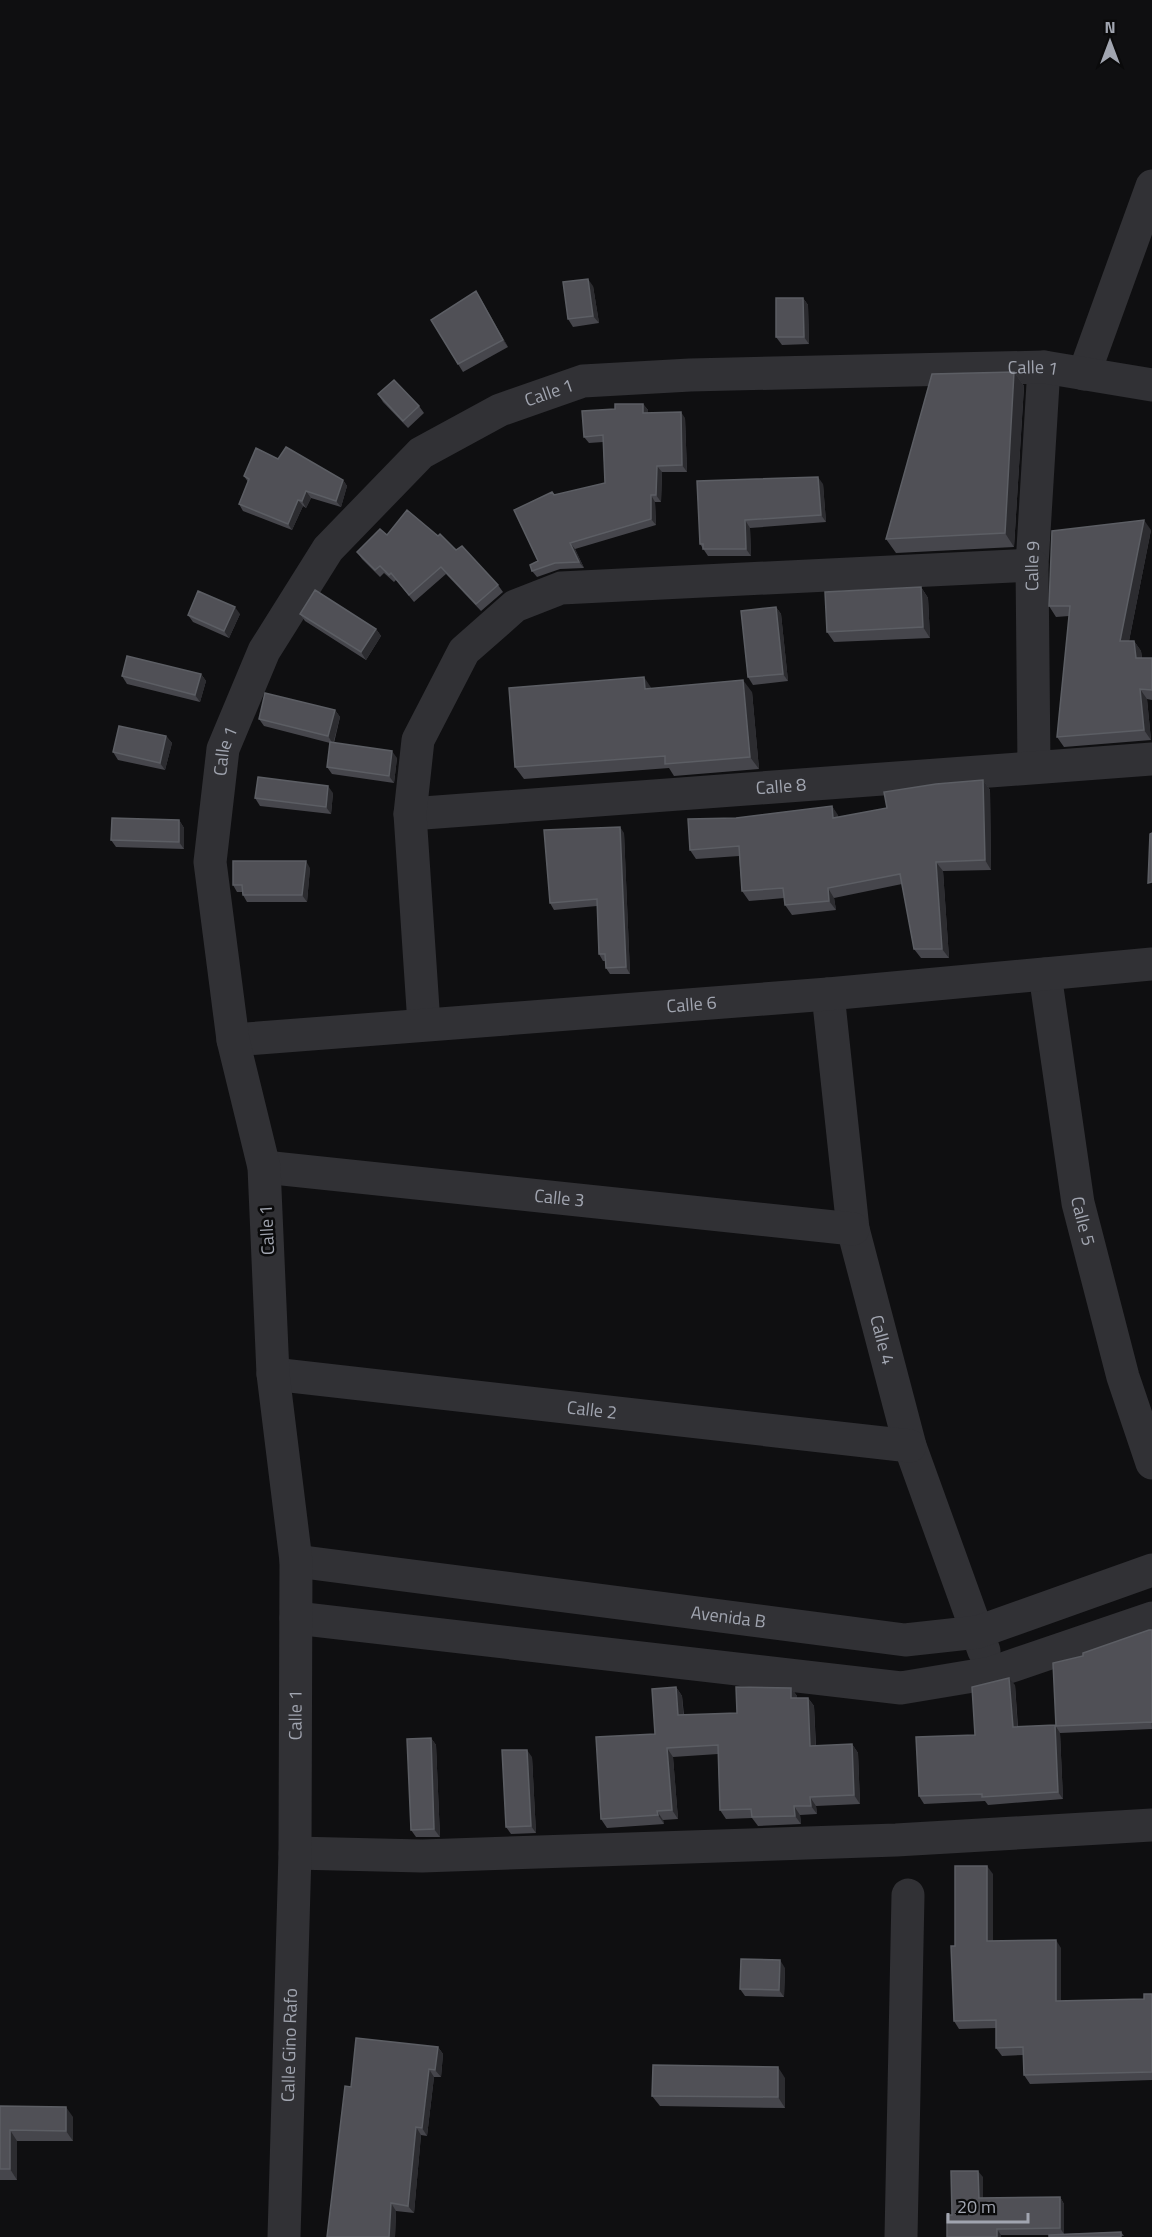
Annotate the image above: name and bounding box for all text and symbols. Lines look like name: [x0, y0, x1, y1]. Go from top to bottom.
north arrow: [1080, 12, 1140, 72]
text: N: [1104, 15, 1116, 39]
street label: Calle 1: [1007, 353, 1060, 382]
street label: Calle 1: [521, 371, 577, 413]
street label: Calle 9: [1018, 540, 1046, 591]
street label: Calle 1: [206, 722, 244, 777]
street label: Calle 8: [755, 771, 807, 801]
street label: Calle 6: [665, 989, 718, 1019]
street label: Calle 3: [533, 1182, 586, 1214]
street label: Calle 5: [1064, 1195, 1103, 1249]
street label: Calle 1: [252, 1204, 281, 1256]
street label: Calle 4: [863, 1312, 902, 1368]
street label: Calle 2: [566, 1393, 619, 1426]
street label: Avenida B: [689, 1598, 767, 1635]
street label: Calle 1: [281, 1690, 309, 1740]
street label: Calle Gino Rafo: [274, 1988, 304, 2102]
scale bar: [948, 2186, 1028, 2224]
text: 20 m: [957, 2193, 996, 2220]

